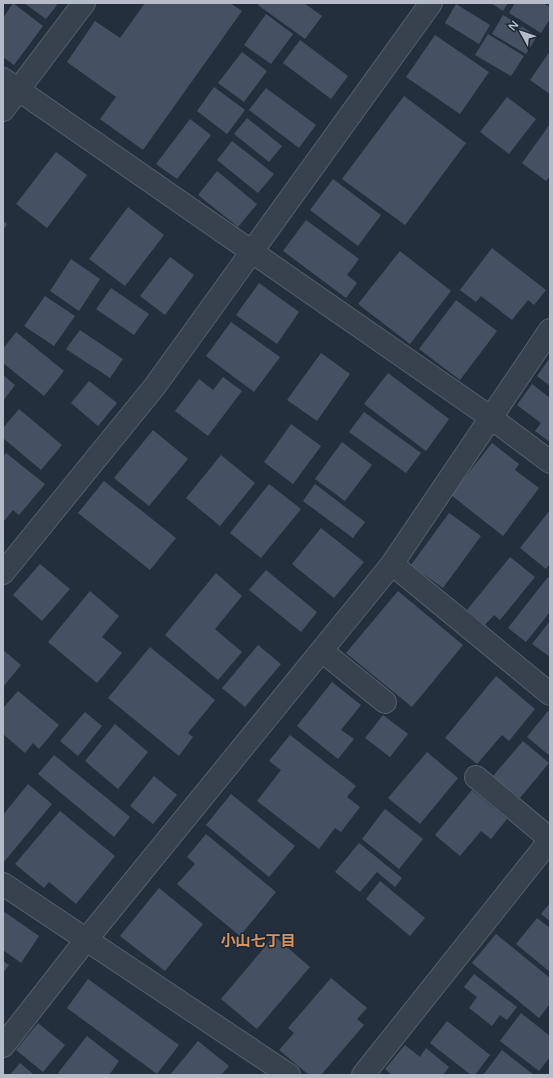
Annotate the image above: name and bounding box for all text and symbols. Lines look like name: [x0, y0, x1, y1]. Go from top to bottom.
north arrow: [501, 12, 541, 52]
text: N: [506, 18, 522, 33]
district label: 小山七丁目: [220, 932, 296, 950]

